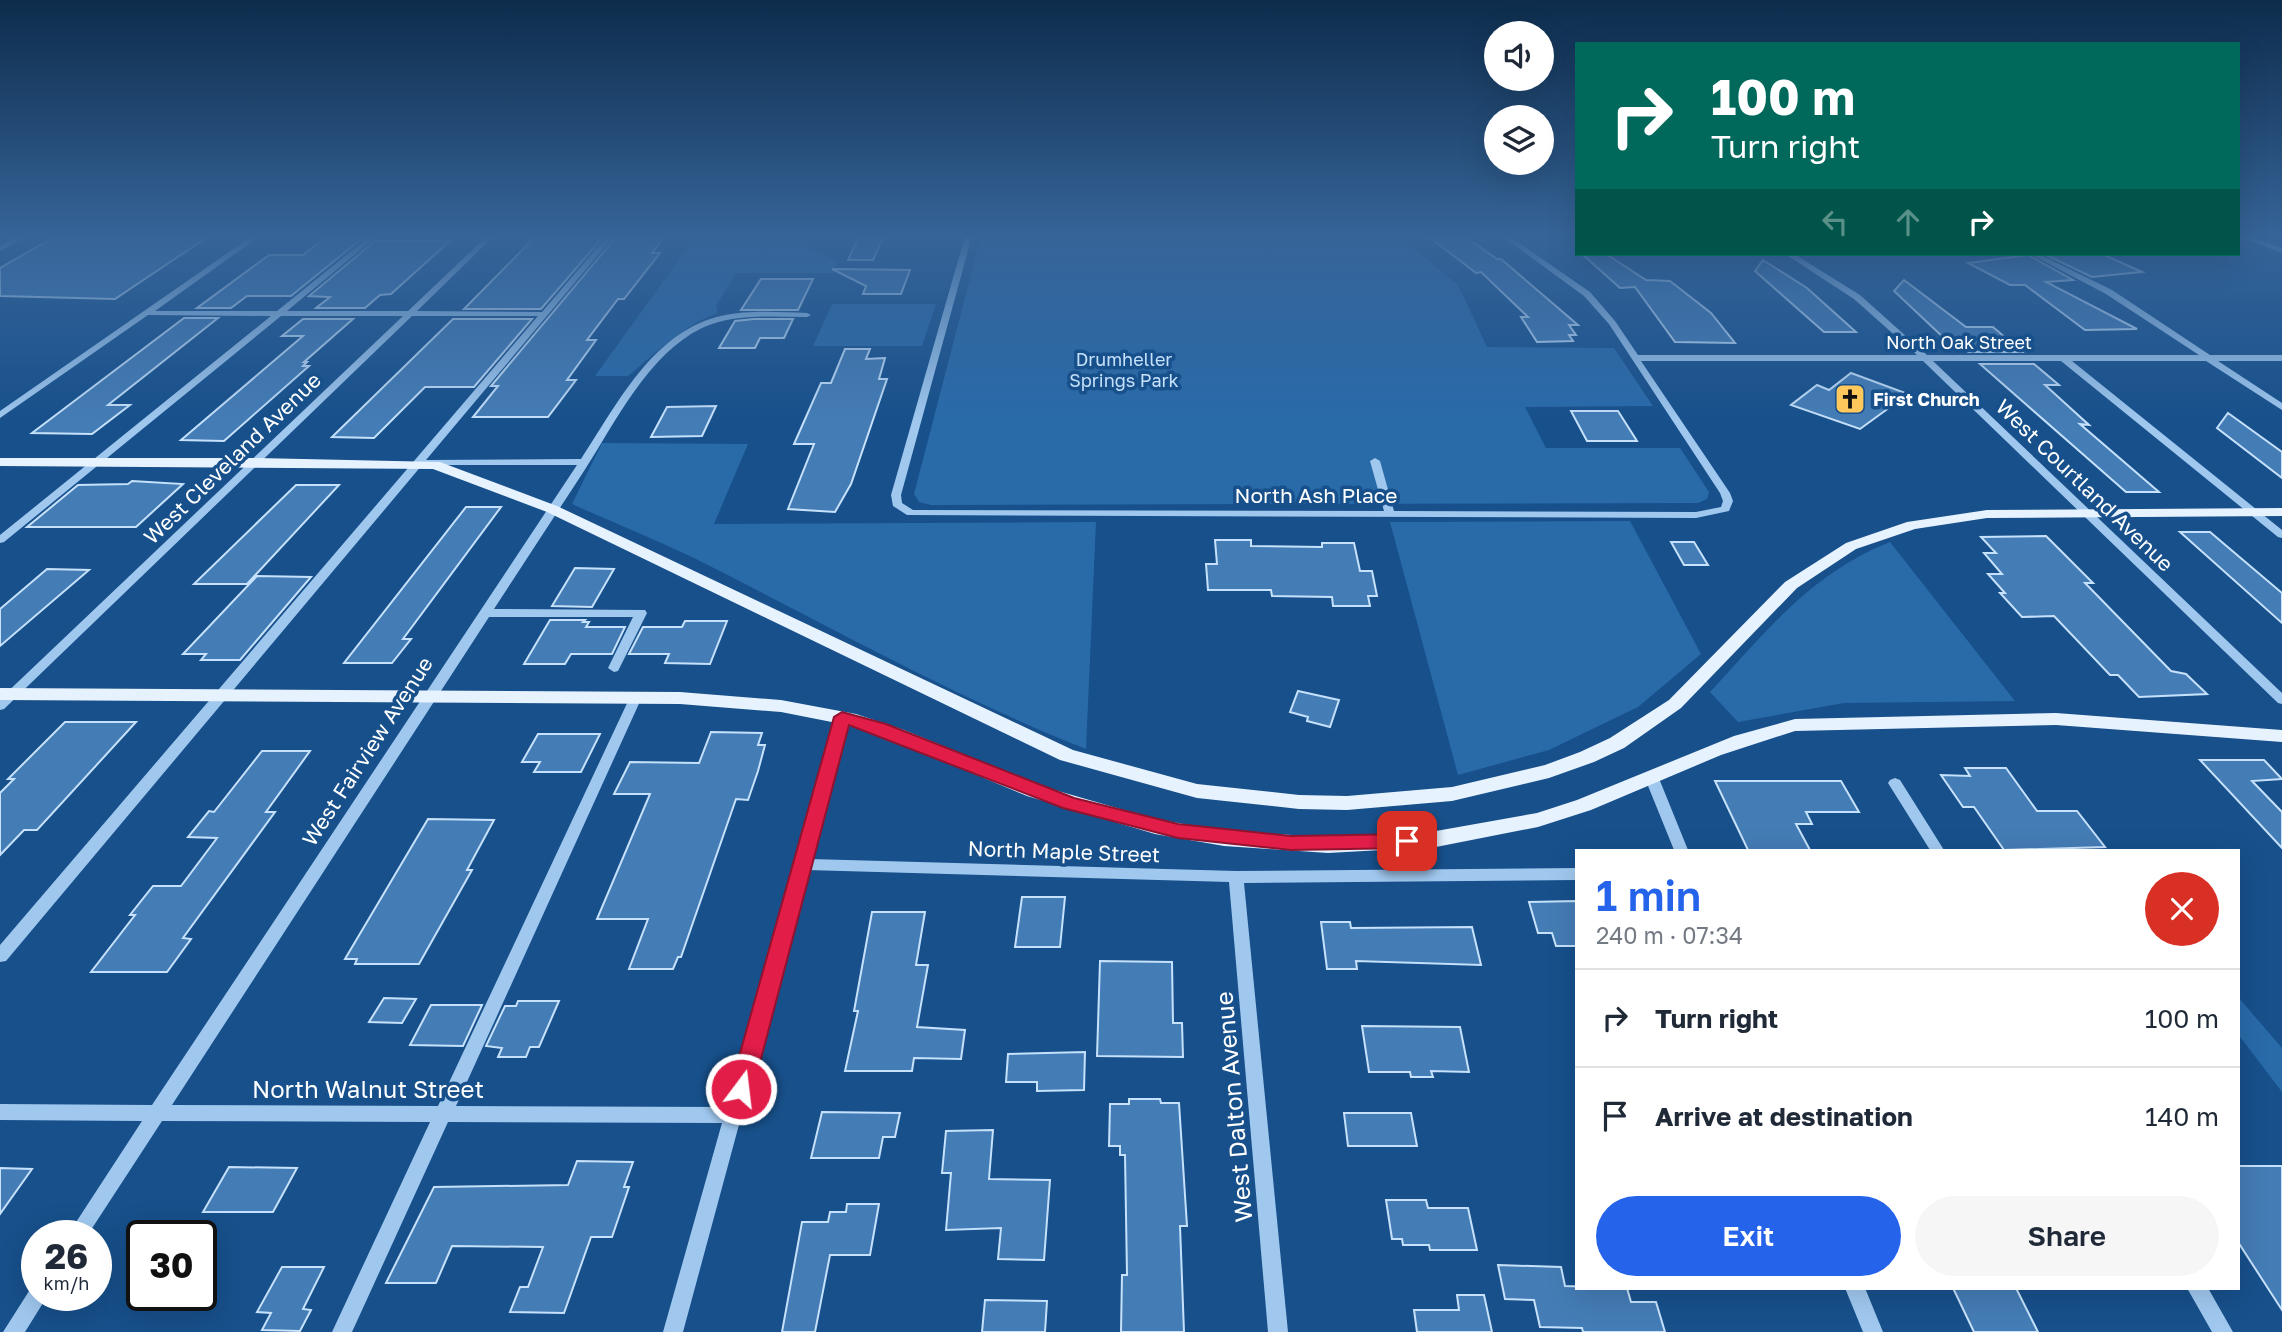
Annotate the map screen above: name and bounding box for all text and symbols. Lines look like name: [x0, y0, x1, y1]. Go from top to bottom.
map controls: [1484, 21, 1554, 175]
button: sound: [1484, 21, 1554, 91]
text: 100 m: [1711, 67, 1855, 126]
icon: right: [1596, 70, 1687, 161]
button: layers: [1484, 105, 1554, 175]
text: Turn right: [1711, 127, 1860, 165]
icon: left: [1816, 203, 1854, 241]
icon: ahead: [1889, 203, 1927, 241]
icon: right: [1962, 203, 2000, 241]
street label: North Oak Street: [1886, 331, 2032, 353]
park label: Drumheller Springs Park: [1069, 348, 1179, 391]
street label: West Cleveland Avenue: [138, 367, 326, 549]
church icon: First Church: [1833, 382, 1867, 416]
place label: First Church: [1873, 388, 1980, 410]
street label: West Courtland Avenue: [1991, 393, 2179, 577]
street label: North Ash Place: [1235, 482, 1397, 508]
street label: West Fairview Avenue: [296, 651, 438, 851]
pin: [1377, 811, 1437, 871]
icon: arrive: [1388, 822, 1426, 860]
street label: North Maple Street: [967, 835, 1161, 867]
text: 1 min: [1596, 870, 1701, 920]
button: close: [2145, 872, 2219, 946]
text: 240 m · 07:34: [1596, 921, 1743, 949]
street label: West Dalton Avenue: [1208, 990, 1258, 1224]
icon: right: [1596, 999, 1634, 1037]
text: Turn right: [1655, 1003, 1778, 1034]
text: 100 m: [2145, 1003, 2219, 1034]
position arrow: [704, 1052, 778, 1126]
street label: North Walnut Street: [252, 1074, 484, 1103]
icon: arrive: [1596, 1097, 1634, 1135]
text: Arrive at destination: [1655, 1101, 1913, 1132]
text: 140 m: [2145, 1101, 2219, 1132]
button: Exit: [1596, 1196, 1901, 1276]
button: Share: [1915, 1196, 2219, 1276]
speed limit sign: 30: [126, 1220, 217, 1311]
text: 26: [45, 1235, 88, 1277]
text: km/h: [44, 1272, 89, 1294]

